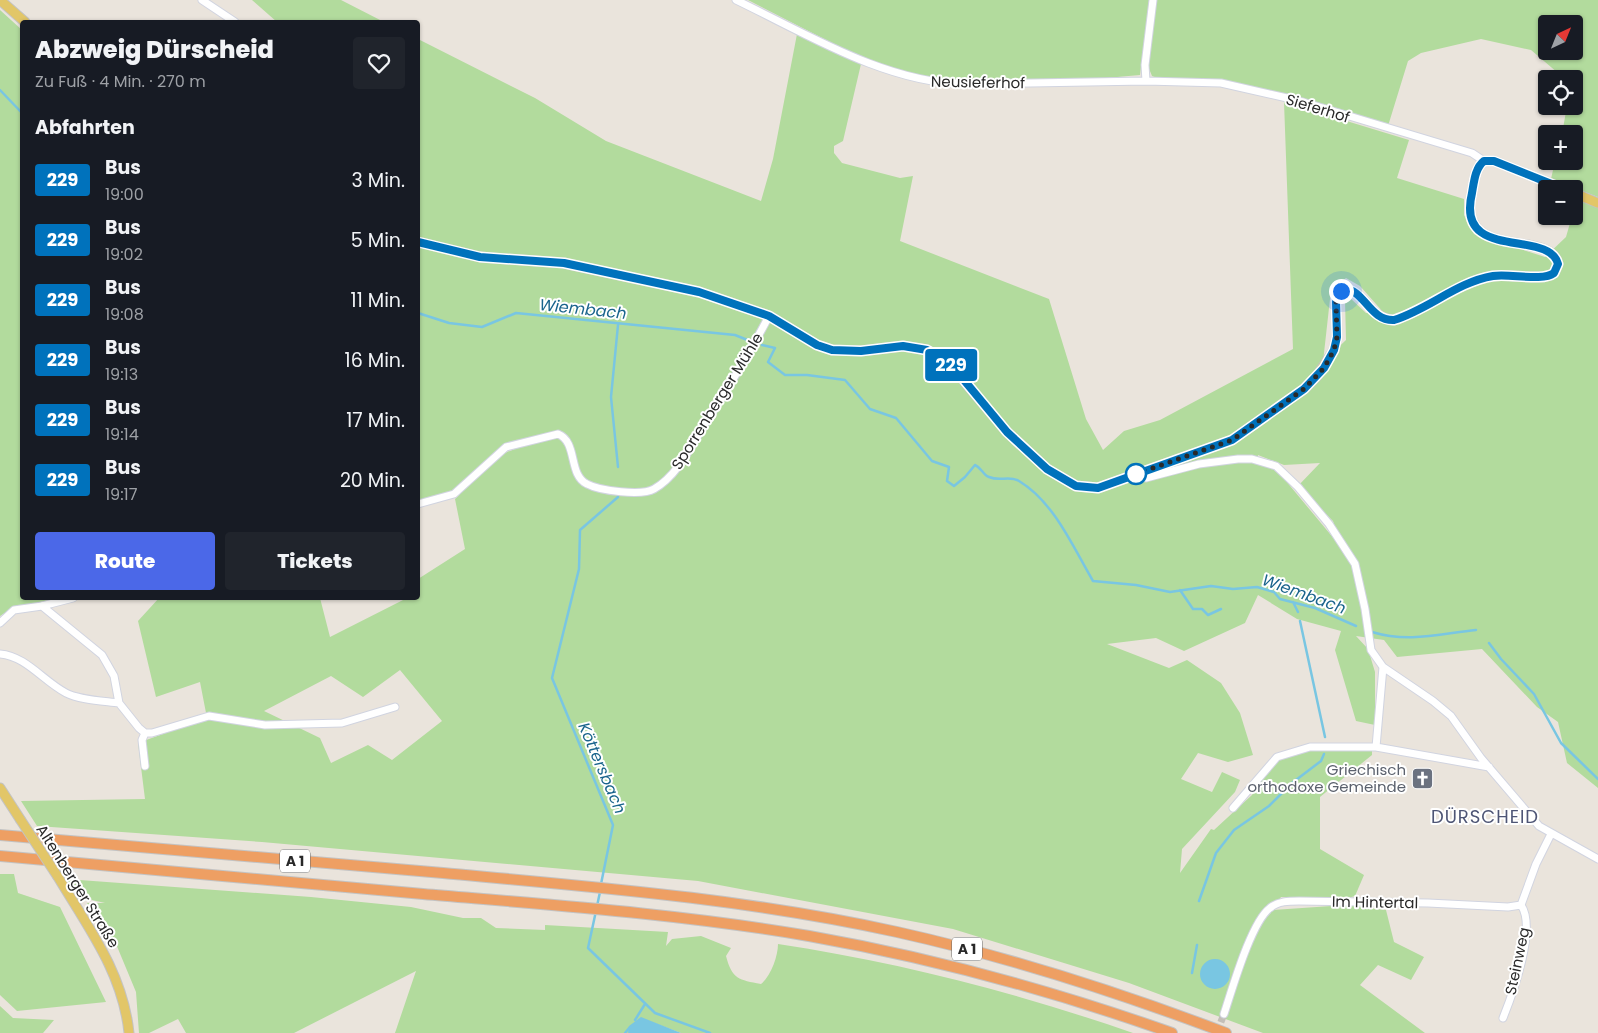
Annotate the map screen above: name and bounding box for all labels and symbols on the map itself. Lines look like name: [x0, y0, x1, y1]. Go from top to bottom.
north arrow: [1538, 15, 1582, 60]
street label: Neusieferhof: [931, 71, 1025, 93]
street label: Sieferhof: [1283, 88, 1353, 128]
your location: [1329, 279, 1354, 304]
water label: Wiembach: [538, 293, 628, 325]
street label: Sporrenberger Mühle: [666, 329, 768, 473]
line badge: 229: [922, 349, 980, 381]
unlabelled marker: [1125, 463, 1147, 485]
water label: Wiembach: [1259, 568, 1349, 620]
water label: Köttersbach: [572, 719, 632, 817]
place label: Griechisch orthodoxe Gemeinde: [1247, 759, 1406, 797]
church icon: Griechisch orthodoxe Gemeinde: [1410, 766, 1434, 790]
district label: DÜRSCHEID: [1431, 804, 1539, 829]
street label: Altenberger Straße: [32, 820, 124, 952]
road number: A 1: [280, 849, 310, 872]
street label: Im Hintertal: [1332, 891, 1418, 913]
street label: Steinweg: [1500, 925, 1534, 997]
road number: A 1: [952, 938, 982, 961]

